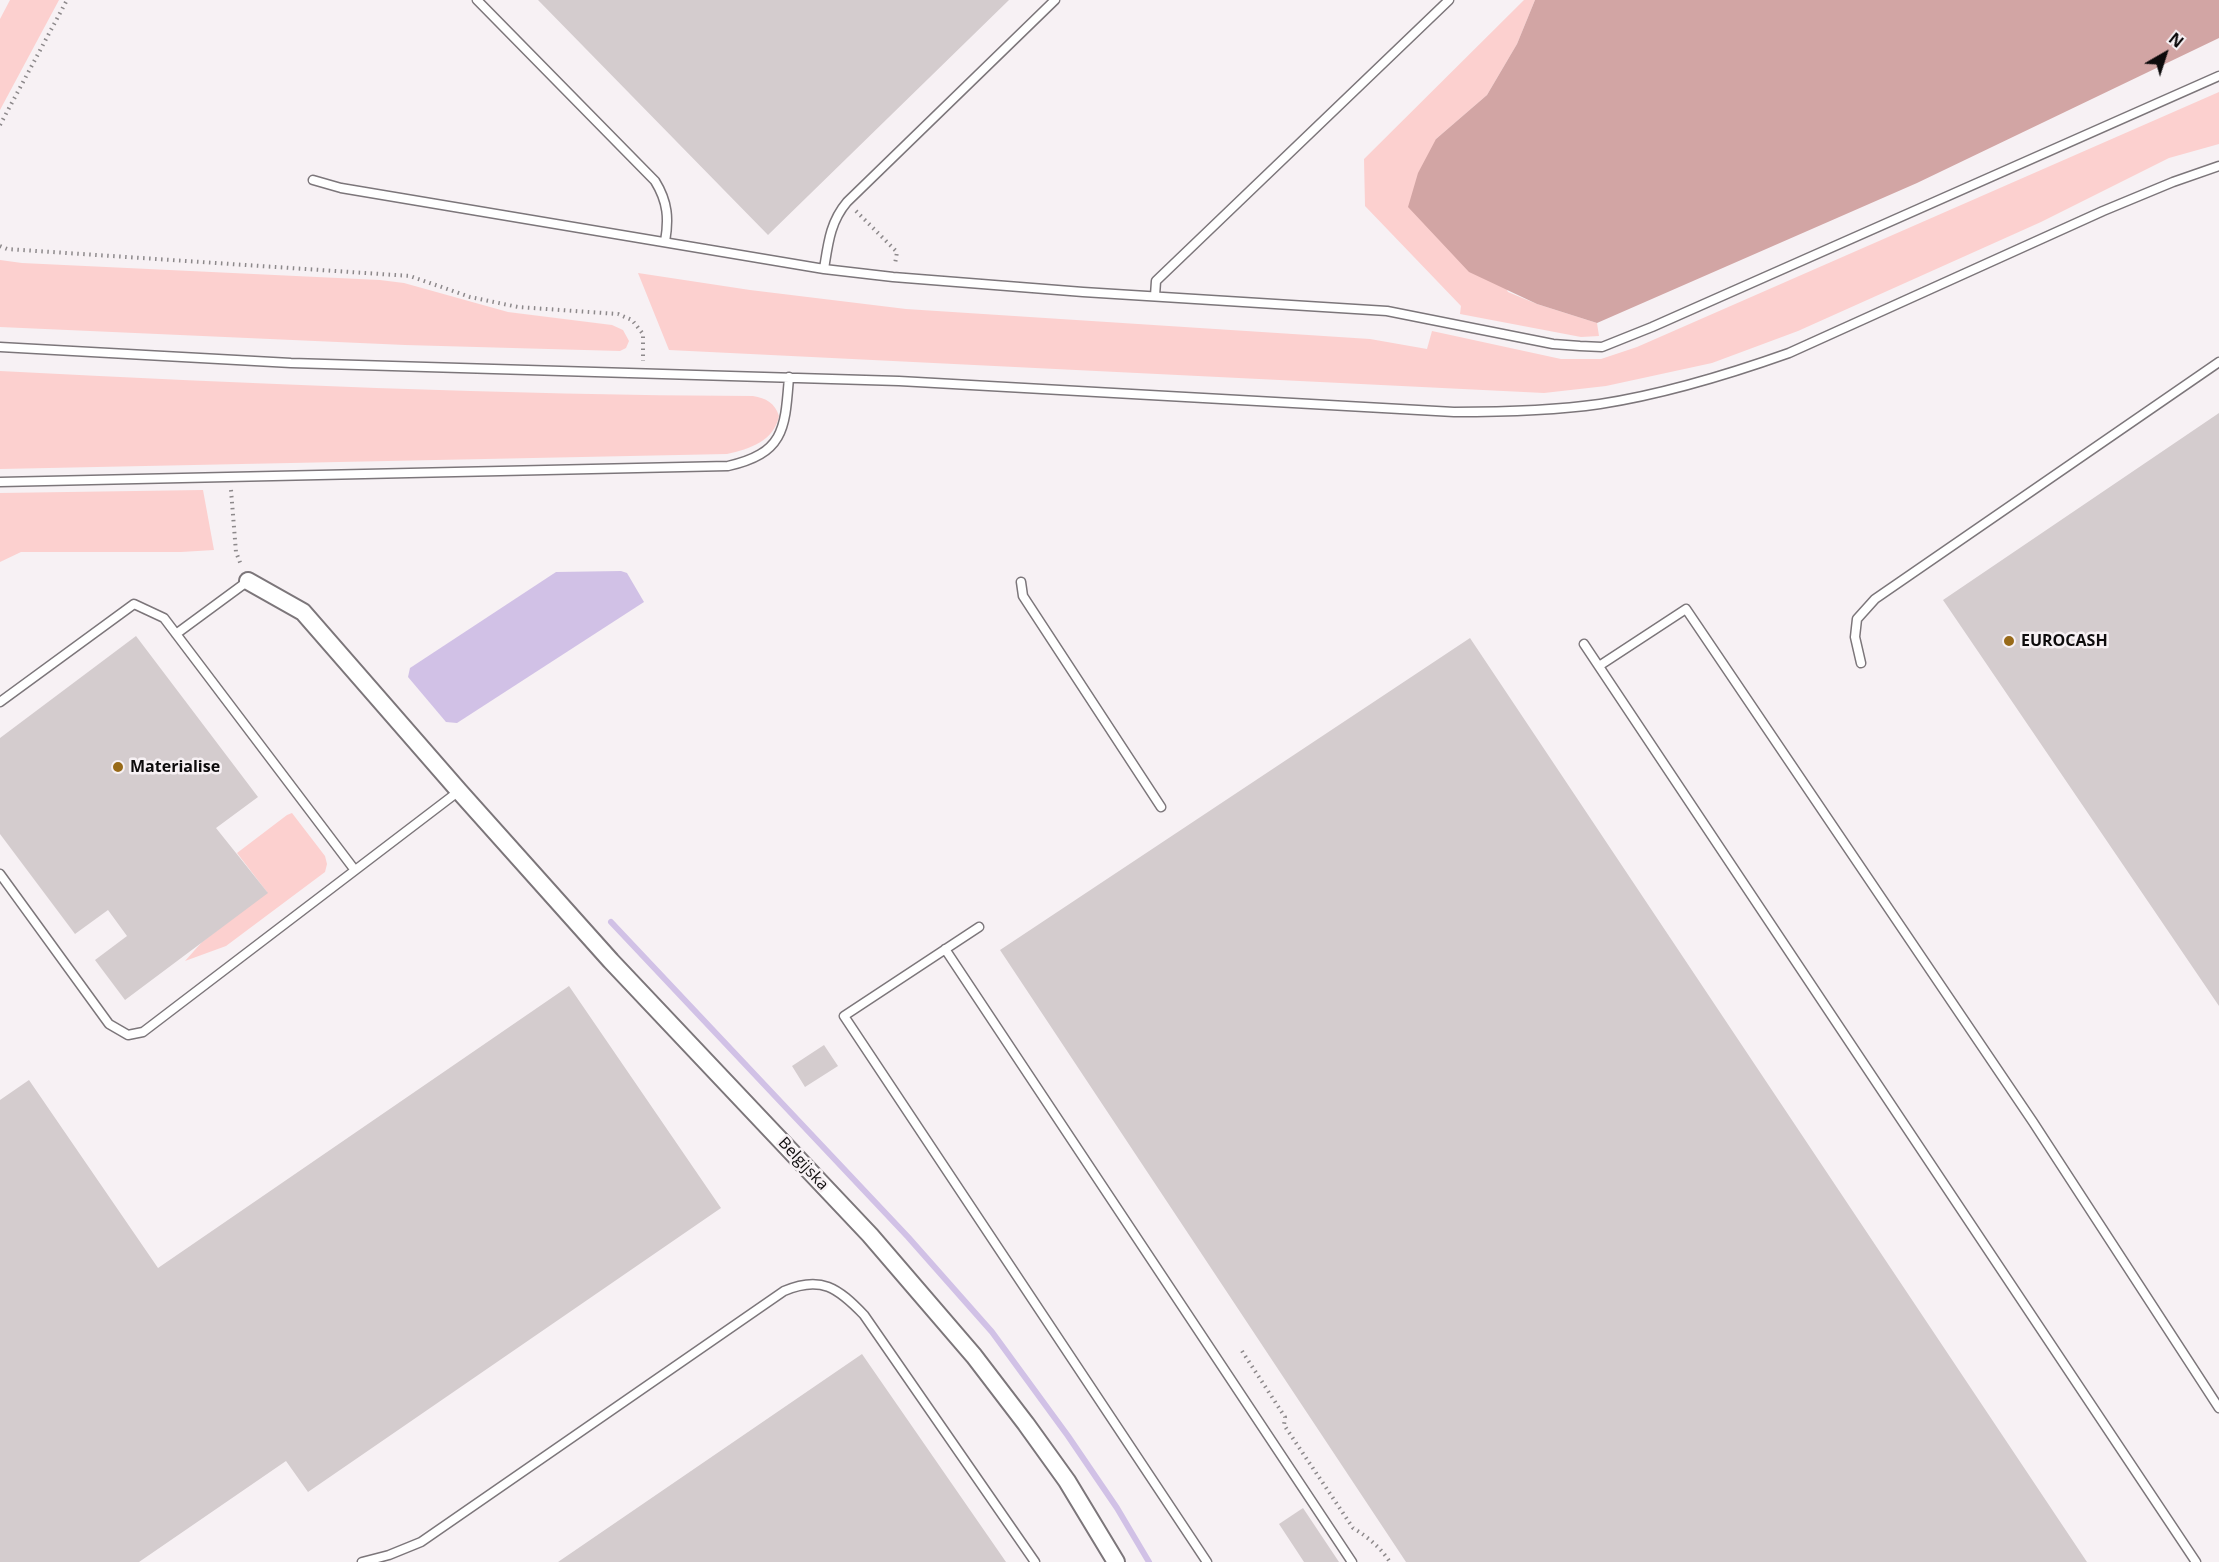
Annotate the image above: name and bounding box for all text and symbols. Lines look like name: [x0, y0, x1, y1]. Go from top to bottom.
north arrow: [2135, 24, 2195, 84]
text: N: [2164, 27, 2188, 53]
place label: EUROCASH: [2021, 631, 2108, 651]
marker: EUROCASH: [2002, 634, 2016, 648]
place label: Materialise: [130, 757, 220, 777]
marker: Materialise: [111, 760, 125, 774]
street label: Belgijska: [774, 1134, 832, 1194]

